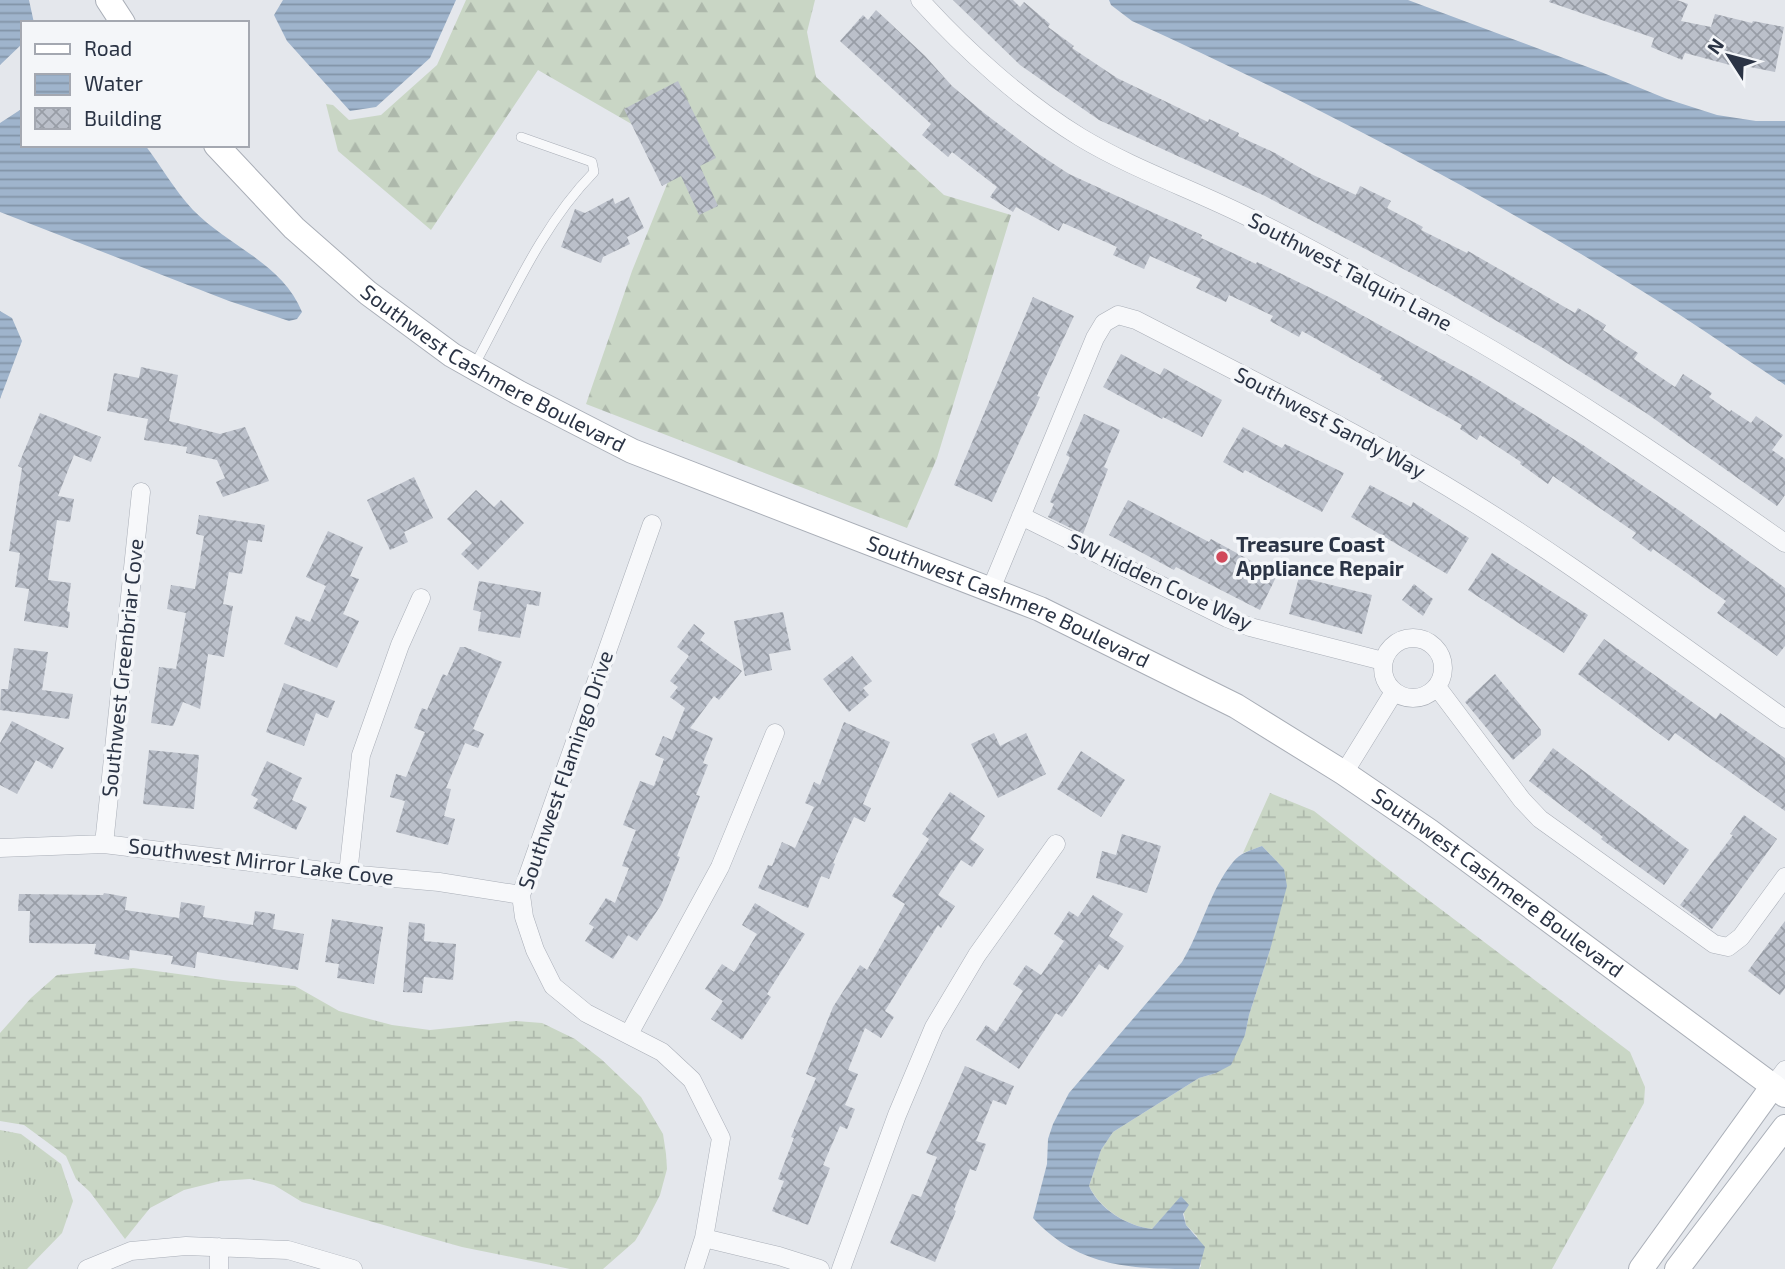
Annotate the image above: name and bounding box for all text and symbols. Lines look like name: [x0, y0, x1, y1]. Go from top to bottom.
legend: [21, 21, 248, 147]
north arrow: [1694, 21, 1764, 91]
text: N: [1702, 33, 1728, 58]
text: Road: [84, 35, 132, 60]
text: Water: [84, 70, 143, 95]
text: Building: [84, 105, 162, 130]
street label: Southwest Talquin Lane: [1245, 206, 1457, 335]
street label: Southwest Cashmere Boulevard: [356, 278, 630, 457]
street label: Southwest Sandy Way: [1231, 361, 1430, 483]
street label: SW Hidden Cove Way: [1065, 527, 1257, 634]
street label: Southwest Cashmere Boulevard: [864, 529, 1154, 672]
place label: Treasure Coast Appliance Repair: [1236, 531, 1404, 580]
street label: Southwest Greenbriar Cove: [96, 537, 148, 798]
marker: Treasure Coast Appliance Repair: [1214, 549, 1230, 565]
street label: Southwest Flamingo Drive: [512, 647, 617, 892]
street label: Southwest Cashmere Boulevard: [1368, 782, 1629, 982]
street label: Southwest Mirror Lake Cove: [127, 832, 395, 889]

